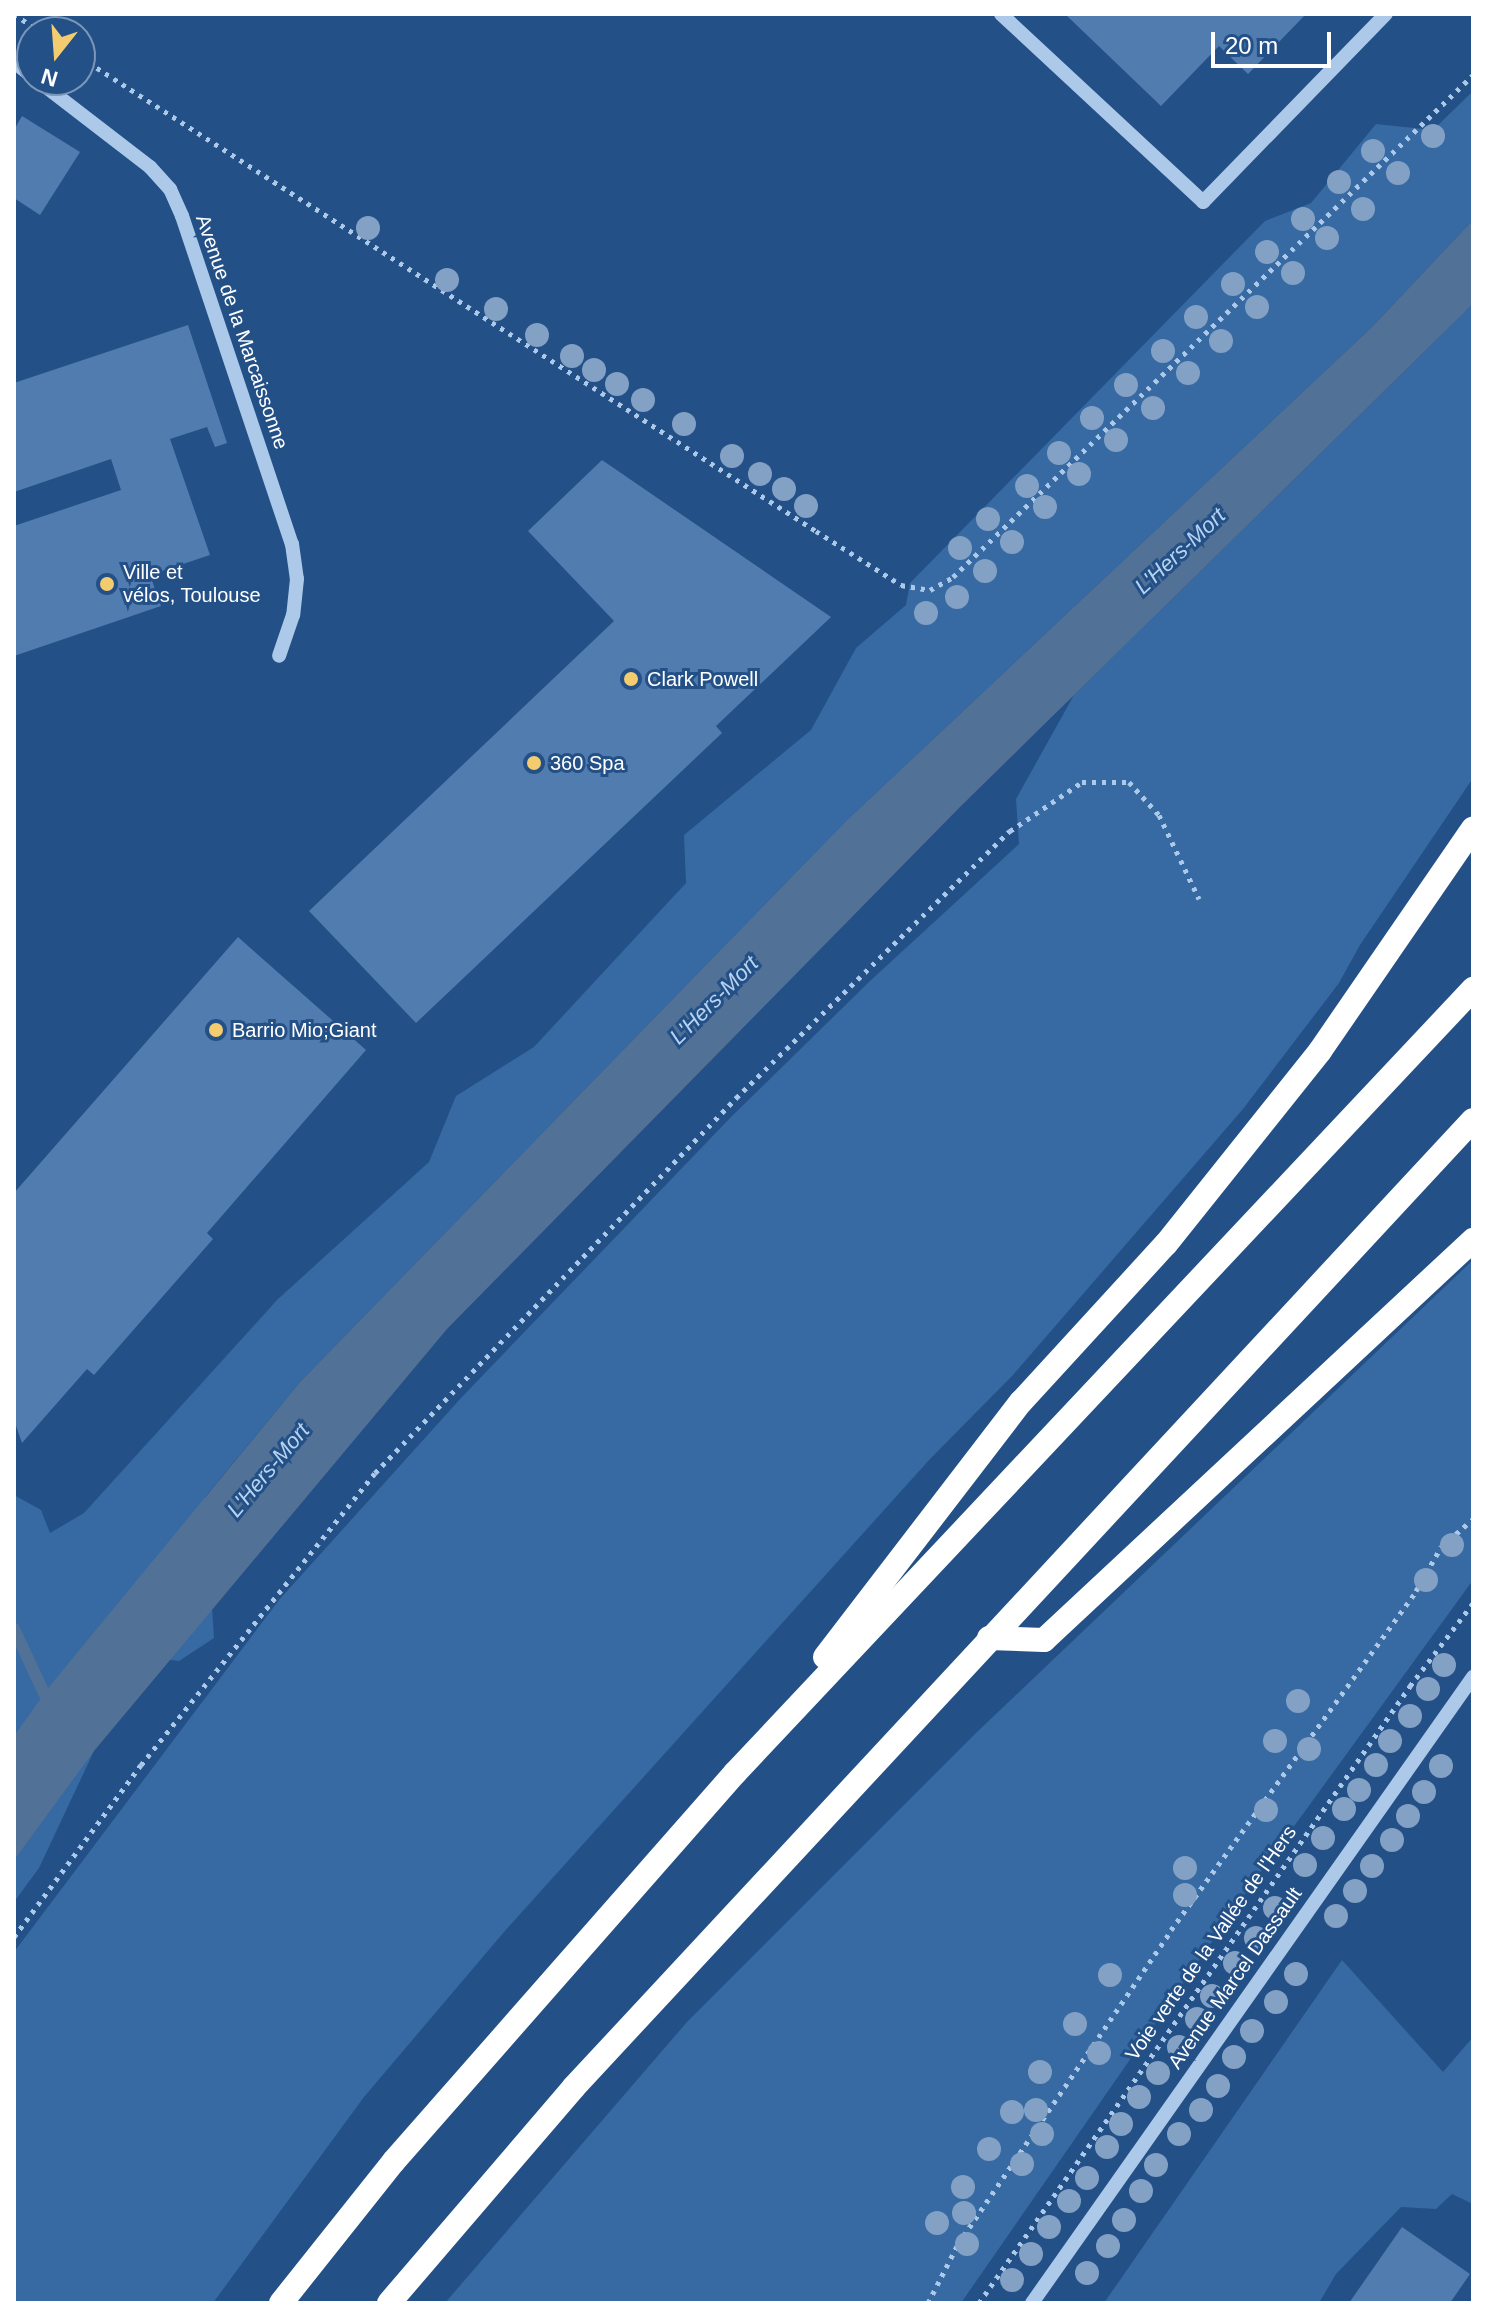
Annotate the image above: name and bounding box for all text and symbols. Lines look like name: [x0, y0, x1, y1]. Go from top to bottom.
north arrow: [16, 16, 96, 96]
scale bar: [1215, 16, 1335, 66]
text: 20 m: [1225, 32, 1278, 59]
text: N: [38, 63, 61, 92]
street label: Avenue de la Marcaissonne: [191, 212, 293, 452]
water label: L'Hers-Mort: [1129, 502, 1231, 600]
place label: Ville et vélos, Toulouse: [123, 560, 261, 607]
marker: Ville et vélos, Toulouse: [98, 575, 116, 593]
place label: Clark Powell: [647, 667, 758, 691]
marker: Clark Powell: [622, 670, 640, 688]
place label: 360 Spa: [550, 751, 625, 775]
marker: 360 Spa: [525, 754, 543, 772]
water label: L'Hers-Mort: [664, 950, 764, 1050]
place label: Barrio Mio;Giant: [232, 1018, 376, 1042]
marker: Barrio Mio;Giant: [207, 1021, 225, 1039]
water label: L'Hers-Mort: [221, 1418, 315, 1522]
street label: Voie verte de la Vallée de l'Hers: [1120, 1821, 1302, 2065]
street label: Avenue Marcel Dassault: [1163, 1882, 1307, 2074]

